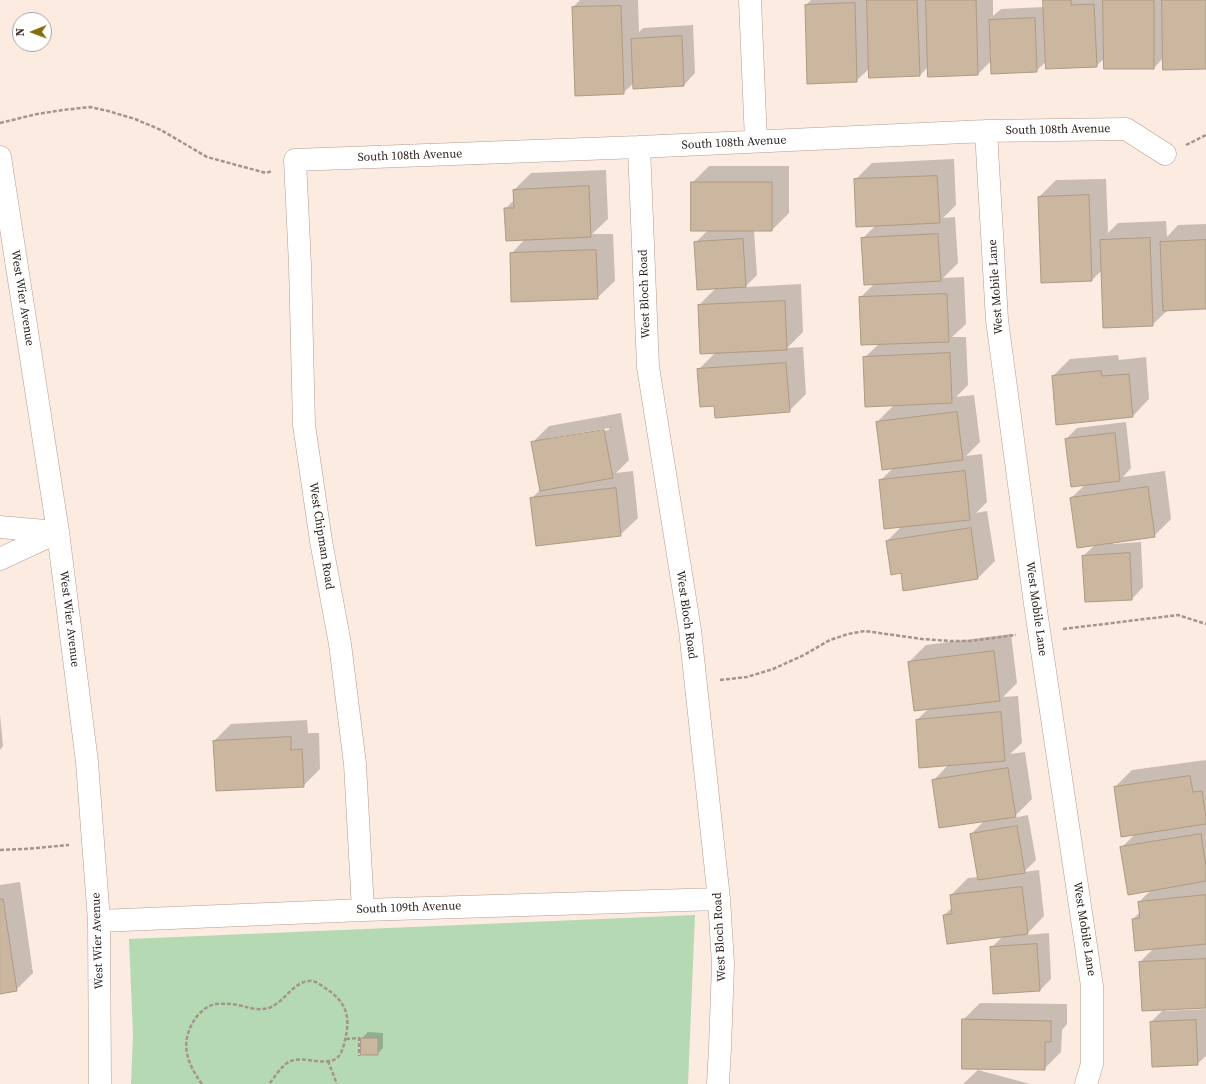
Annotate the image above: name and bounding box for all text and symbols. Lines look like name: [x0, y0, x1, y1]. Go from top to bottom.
north arrow: [12, 12, 52, 52]
text: N: [13, 28, 28, 36]
street label: South 108th Avenue: [1005, 122, 1111, 138]
street label: South 108th Avenue: [681, 133, 787, 153]
street label: South 108th Avenue: [357, 147, 463, 165]
street label: West Mobile Lane: [985, 239, 1007, 335]
street label: West Wier Avenue: [7, 249, 37, 347]
street label: West Bloch Road: [636, 249, 654, 339]
street label: West Chipman Road: [305, 482, 337, 590]
street label: West Mobile Lane: [1022, 561, 1050, 657]
street label: West Wier Avenue: [56, 570, 82, 668]
street label: West Bloch Road: [673, 570, 699, 660]
street label: West Mobile Lane: [1069, 881, 1099, 977]
street label: West Wier Avenue: [89, 892, 107, 990]
street label: West Bloch Road: [710, 892, 730, 982]
street label: South 109th Avenue: [356, 899, 462, 917]

